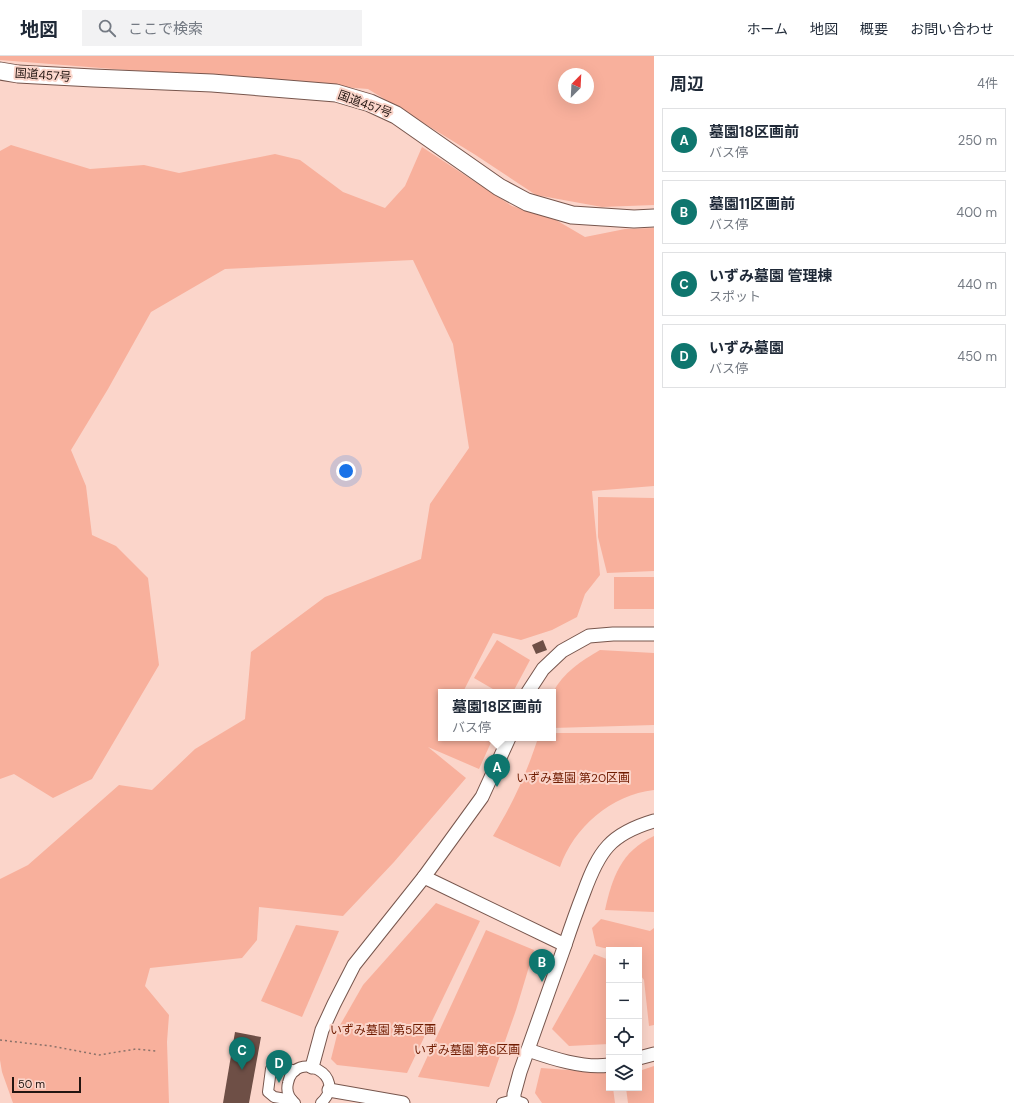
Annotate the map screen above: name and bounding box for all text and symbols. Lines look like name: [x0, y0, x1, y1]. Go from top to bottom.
search box: [82, 10, 362, 46]
text: 地図: [20, 17, 58, 42]
icon: search: [96, 17, 118, 39]
text: ここで検索: [128, 19, 203, 39]
text: ホーム: [746, 20, 788, 38]
text: 地図: [810, 20, 838, 38]
text: 概要: [860, 20, 888, 38]
text: お問い合わせ: [910, 20, 994, 38]
street label: 国道457号: [14, 65, 72, 85]
north arrow: [558, 68, 594, 104]
text: 周辺: [670, 73, 704, 95]
text: 4件: [977, 75, 998, 92]
street label: 国道457号: [336, 87, 394, 121]
text: 墓園18区画前: [709, 122, 799, 142]
text: A: [679, 132, 689, 149]
text: 250 m: [958, 132, 997, 149]
text: バス停: [709, 144, 748, 161]
text: 墓園11区画前: [709, 194, 795, 214]
text: B: [680, 204, 688, 221]
text: 400 m: [956, 204, 997, 221]
text: バス停: [709, 216, 748, 233]
text: いずみ墓園 管理棟: [709, 266, 833, 286]
text: C: [679, 276, 689, 293]
text: 440 m: [957, 276, 997, 293]
text: スポット: [709, 288, 761, 305]
text: いずみ墓園: [709, 338, 784, 358]
text: D: [679, 348, 689, 365]
text: 450 m: [957, 348, 997, 365]
text: バス停: [709, 360, 748, 377]
your location: [336, 461, 356, 481]
popup: [438, 689, 556, 741]
text: 墓園18区画前: [452, 697, 542, 717]
text: バス停: [452, 719, 491, 736]
pin: A: [484, 754, 510, 787]
park label: いずみ墓園 第20区画: [516, 770, 630, 786]
map controls: [606, 947, 642, 1091]
button: +: [606, 947, 642, 983]
pin: B: [529, 949, 555, 982]
button: −: [606, 983, 642, 1019]
button: locate: [606, 1019, 642, 1055]
park label: いずみ墓園 第5区画: [330, 1022, 436, 1038]
pin: C: [229, 1037, 255, 1070]
park label: いずみ墓園 第6区画: [414, 1042, 520, 1058]
pin: D: [266, 1050, 292, 1083]
button: layers: [606, 1055, 642, 1091]
scale bar: [12, 1075, 81, 1094]
text: 50 m: [18, 1077, 45, 1091]

